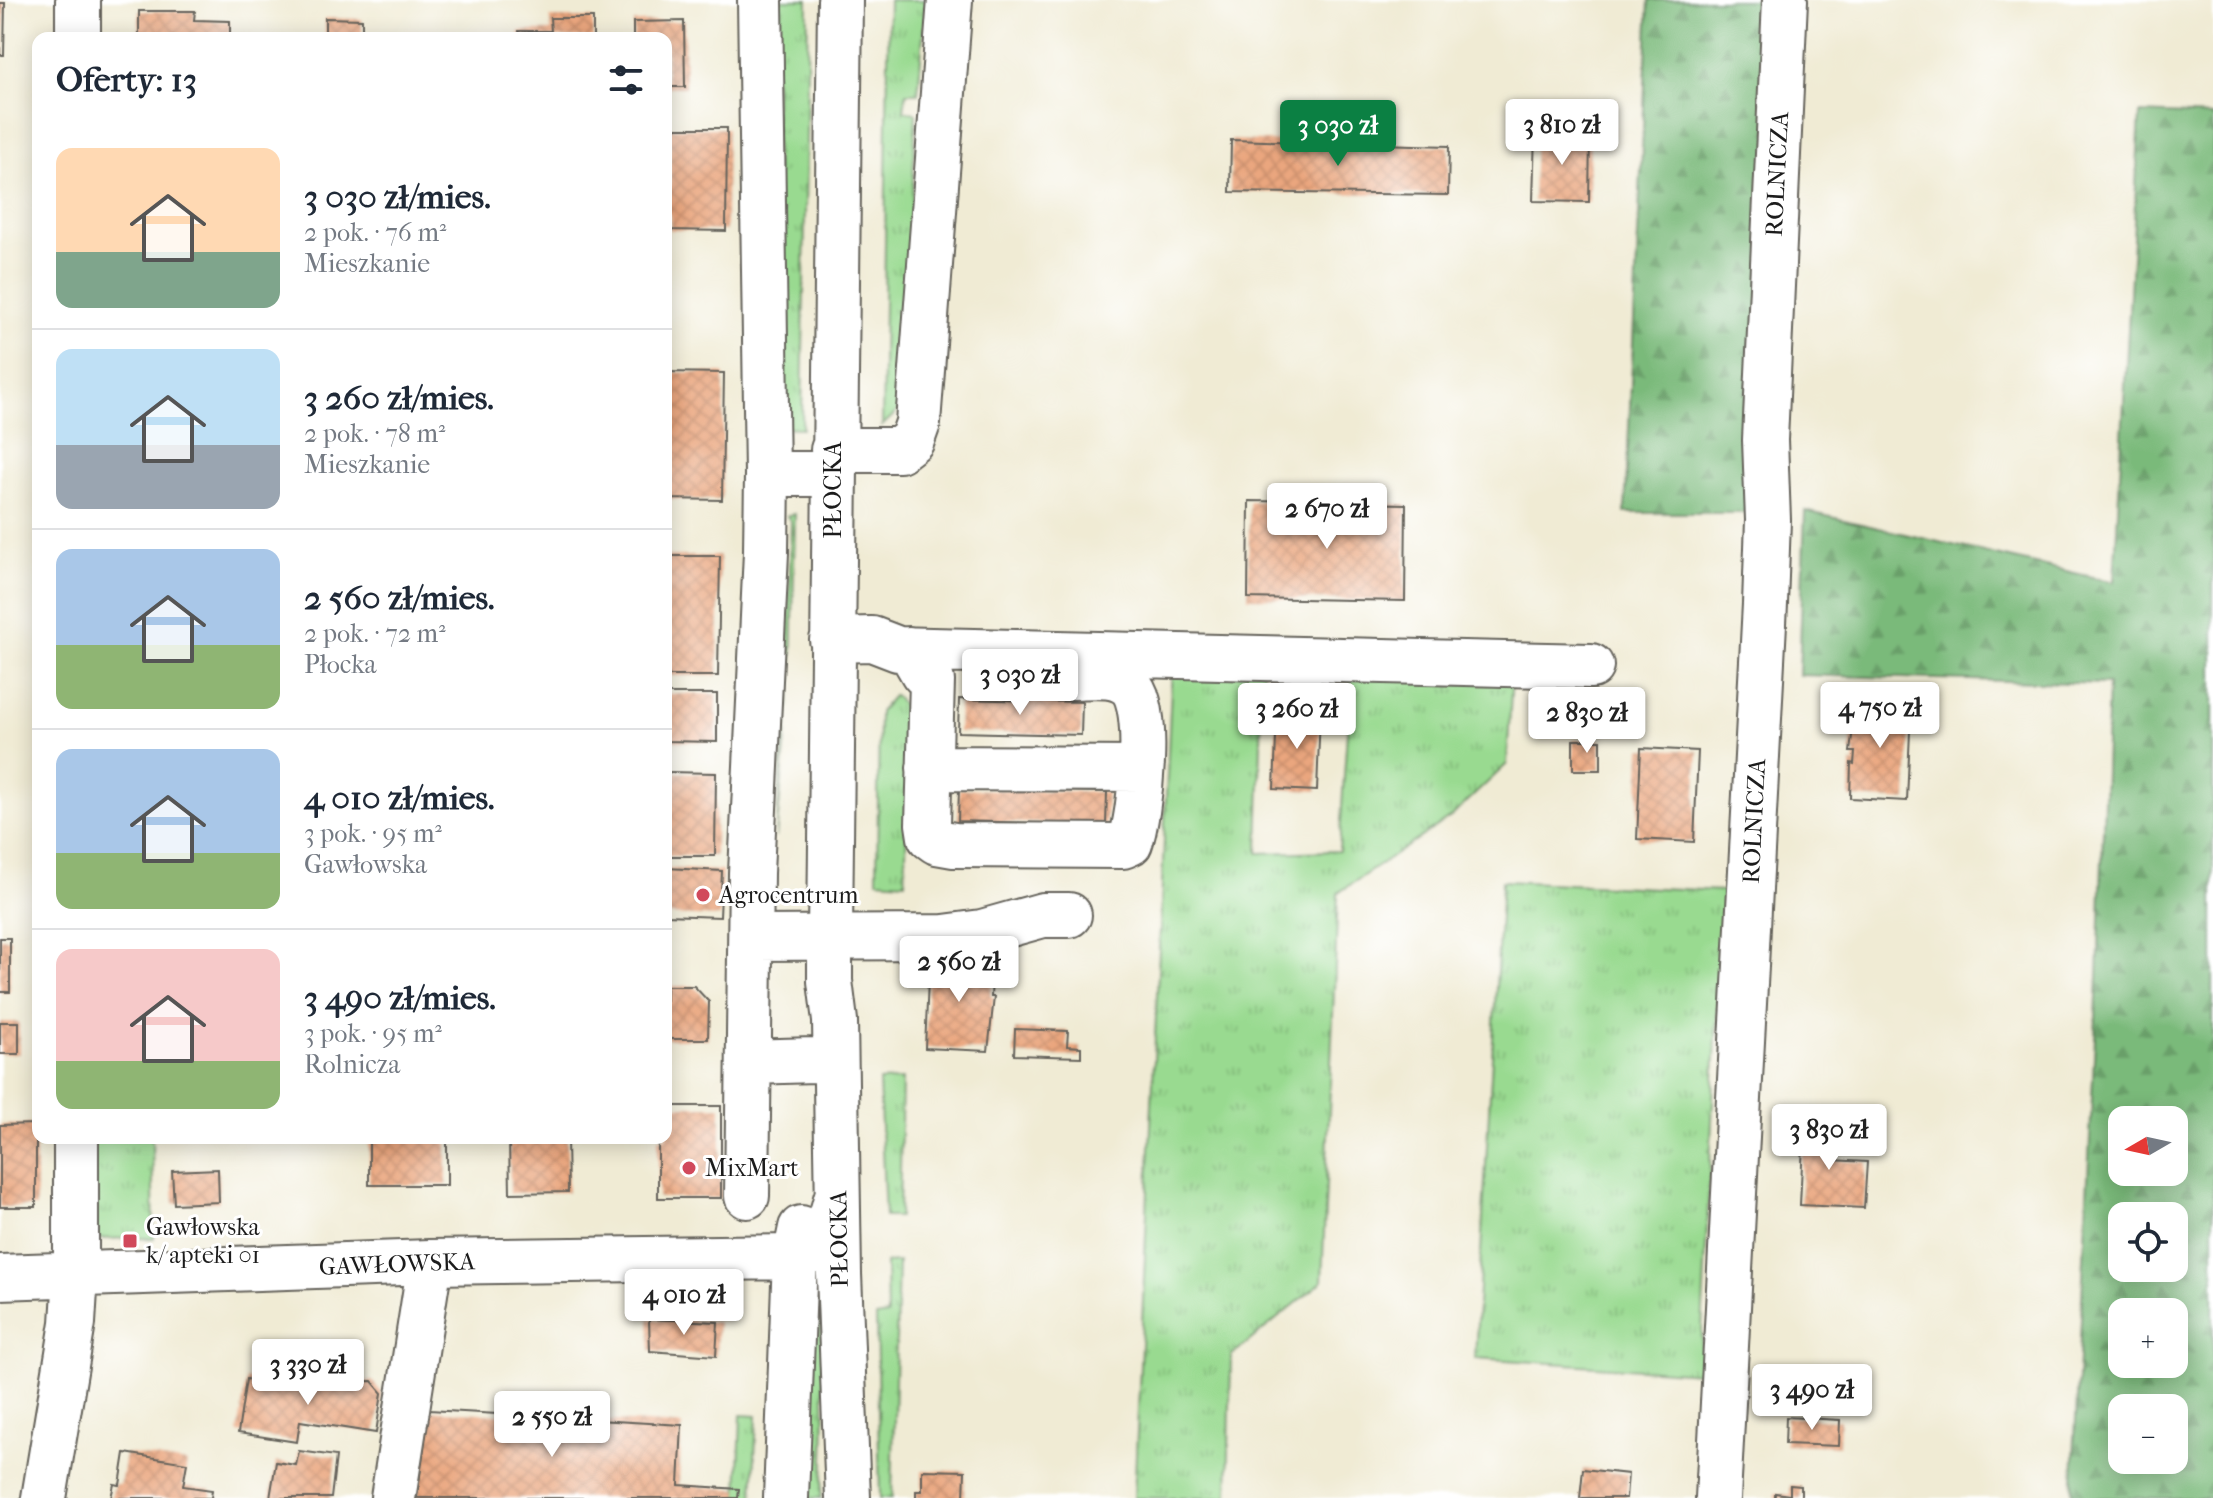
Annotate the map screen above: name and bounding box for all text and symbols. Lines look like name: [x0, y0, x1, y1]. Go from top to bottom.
icon: filters: [604, 58, 648, 102]
text: Oferty: 13: [56, 60, 197, 100]
pin: 3 810 zł: [1479, 99, 1645, 167]
pin: 3 030 zł: [1255, 100, 1421, 168]
text: 3 810 zł: [1523, 109, 1601, 140]
text: 3 030 zł: [1298, 110, 1378, 141]
street label: ROLNICZA: [1760, 110, 1794, 237]
text: 3 030 zł/mies.: [304, 177, 491, 217]
icon: home: [120, 180, 216, 276]
text: 2 pok. · 76 m²: [304, 217, 446, 248]
text: Mieszkanie: [304, 248, 430, 279]
text: 3 260 zł/mies.: [304, 378, 494, 418]
icon: home: [120, 381, 216, 477]
text: 2 pok. · 78 m²: [304, 418, 445, 449]
street label: PŁOCKA: [819, 441, 847, 538]
text: Mieszkanie: [304, 449, 430, 480]
pin: 2 670 zł: [1244, 483, 1410, 551]
text: 2 670 zł: [1285, 493, 1369, 524]
text: 2 560 zł/mies.: [304, 578, 495, 618]
icon: home: [120, 581, 216, 677]
text: 2 pok. · 72 m²: [304, 618, 446, 649]
text: Płocka: [304, 649, 377, 680]
pin: 3 030 zł: [937, 649, 1103, 717]
text: 3 030 zł: [980, 659, 1060, 690]
pin: 4 750 zł: [1797, 682, 1963, 750]
pin: 3 260 zł: [1214, 683, 1380, 751]
pin: 2 830 zł: [1504, 687, 1670, 755]
text: 4 750 zł: [1838, 692, 1922, 723]
text: 3 260 zł: [1256, 693, 1338, 724]
text: 2 830 zł: [1546, 697, 1628, 728]
street label: ROLNICZA: [1737, 757, 1771, 884]
text: 4 010 zł/mies.: [304, 778, 495, 818]
icon: home: [120, 781, 216, 877]
text: 3 pok. · 95 m²: [304, 818, 442, 849]
text: Gawłowska: [304, 849, 427, 880]
place label: Agrocentrum: [718, 881, 858, 909]
marker: Agrocentrum: [694, 886, 712, 904]
pin: 2 560 zł: [876, 936, 1042, 1004]
text: 2 560 zł: [918, 946, 1000, 977]
text: 3 490 zł/mies.: [304, 978, 496, 1018]
icon: home: [120, 981, 216, 1077]
text: 3 pok. · 95 m²: [304, 1018, 442, 1049]
text: Rolnicza: [304, 1049, 400, 1080]
pin: 3 830 zł: [1746, 1104, 1912, 1172]
north arrow: [2108, 1106, 2188, 1186]
map controls: [2108, 1106, 2188, 1474]
text: 3 830 zł: [1790, 1114, 1868, 1145]
place label: MixMart: [705, 1154, 799, 1182]
marker: MixMart: [680, 1159, 698, 1177]
street label: PŁOCKA: [824, 1190, 854, 1288]
button: locate: [2108, 1202, 2188, 1282]
place label: Gawłowska k/ apteki 01: [146, 1213, 260, 1269]
marker: Gawłowska k/ apteki 01: [121, 1232, 139, 1250]
street label: GAWŁOWSKA: [318, 1247, 476, 1281]
pin: 4 010 zł: [601, 1269, 767, 1337]
text: 4 010 zł: [643, 1279, 725, 1310]
button: +: [2108, 1298, 2188, 1378]
pin: 3 330 zł: [225, 1339, 391, 1407]
text: 3 330 zł: [270, 1349, 346, 1380]
pin: 3 490 zł: [1729, 1364, 1895, 1432]
text: 3 490 zł: [1770, 1374, 1854, 1405]
pin: 2 550 zł: [469, 1391, 635, 1459]
button: −: [2108, 1394, 2188, 1474]
text: 2 550 zł: [512, 1401, 592, 1432]

